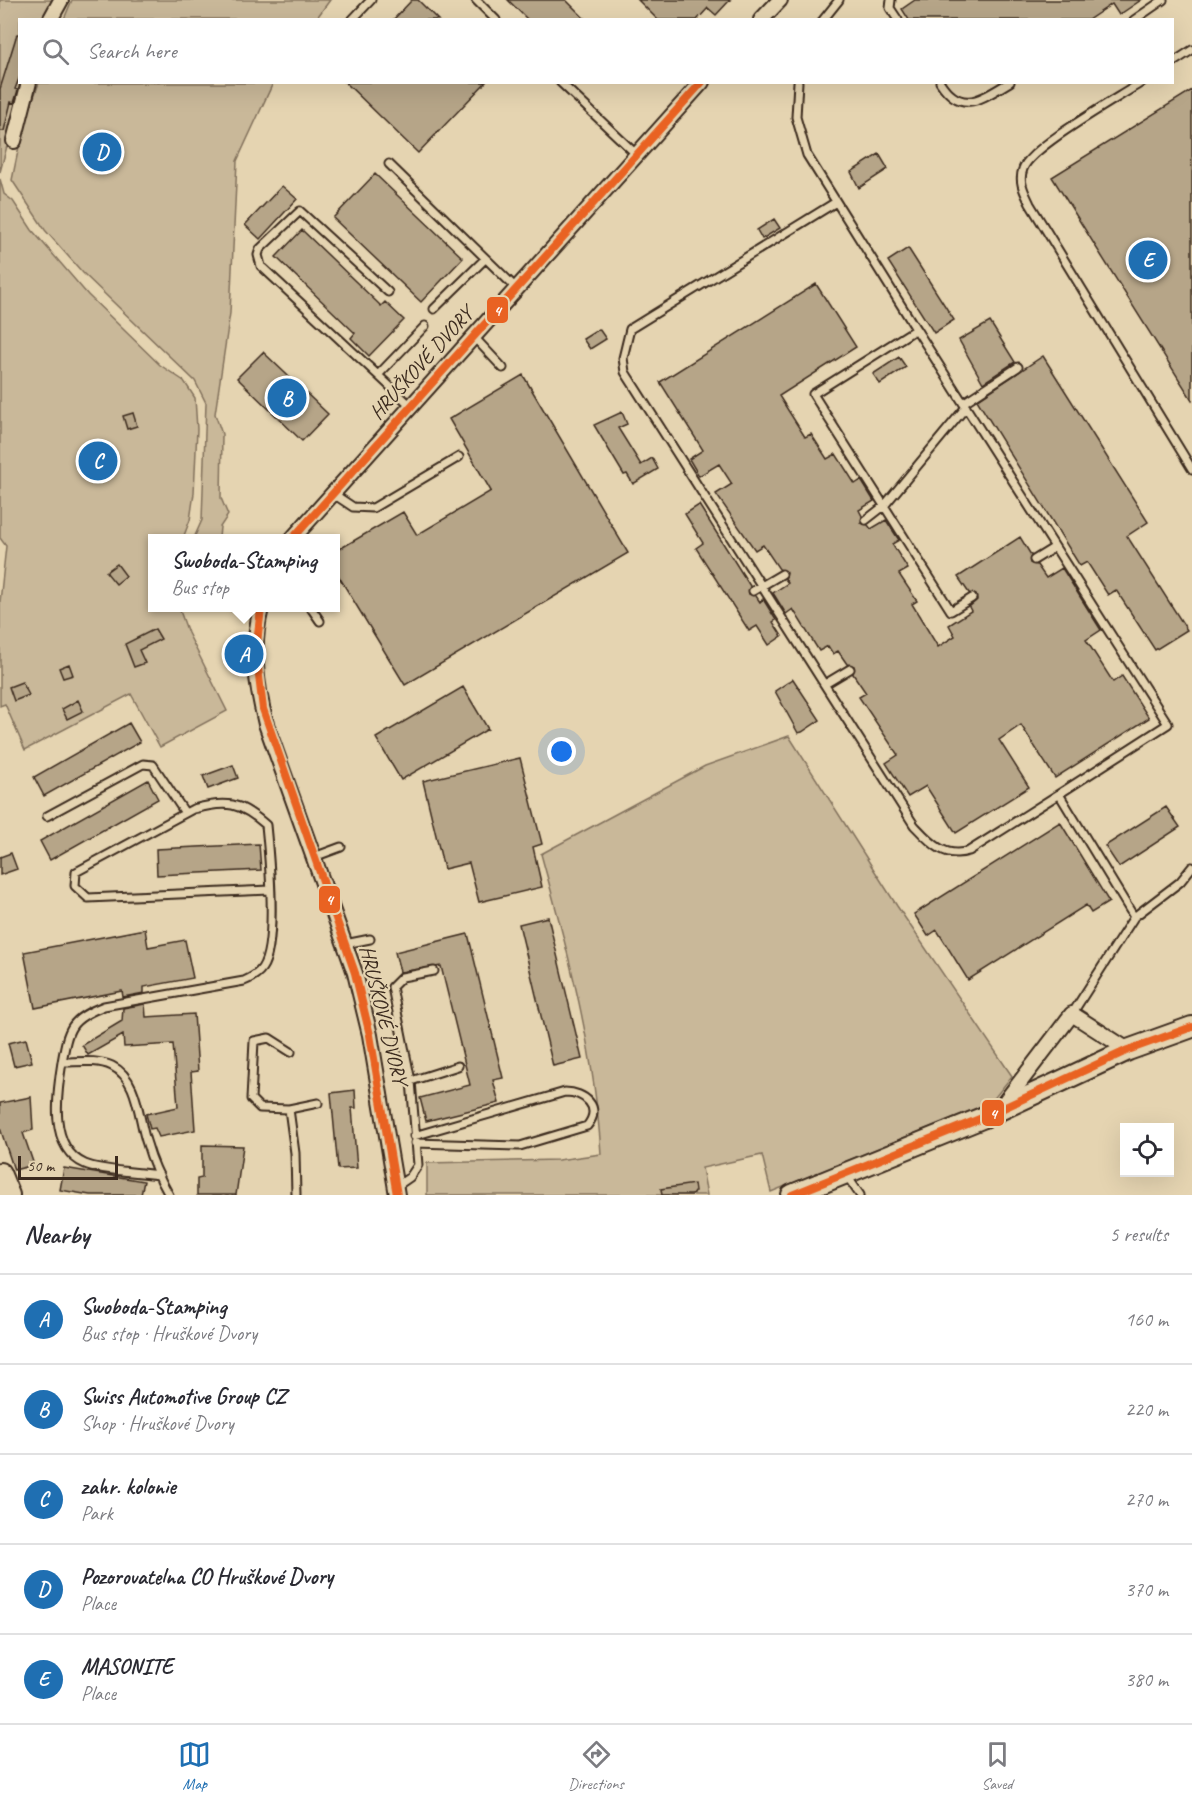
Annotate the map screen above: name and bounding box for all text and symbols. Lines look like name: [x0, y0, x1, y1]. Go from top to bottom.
search box: [18, 18, 1174, 84]
icon: search: [39, 35, 72, 68]
text: Search here: [87, 37, 177, 65]
pin: D: [82, 130, 122, 174]
pin: E: [1128, 238, 1168, 282]
line badge: 4: [486, 296, 509, 324]
street label: HRUŠKOVÉ DVORY: [364, 298, 481, 425]
text: 4: [493, 301, 502, 321]
pin: B: [268, 376, 306, 420]
pin: C: [78, 438, 118, 484]
popup: [148, 534, 340, 612]
text: Swoboda-Stamping: [171, 547, 317, 575]
text: Bus stop: [171, 575, 229, 600]
pin: A: [224, 632, 264, 676]
your location: [547, 737, 576, 766]
line badge: 4: [318, 885, 341, 914]
text: 4: [325, 890, 334, 910]
street label: HRUŠKOVÉ DVORY: [354, 943, 415, 1092]
line badge: 4: [981, 1099, 1005, 1127]
text: 4: [989, 1104, 998, 1124]
map controls: [1120, 1123, 1174, 1177]
button: locate: [1120, 1123, 1174, 1177]
scale bar: [18, 1153, 118, 1180]
text: 50 m: [27, 1156, 54, 1176]
text: Nearby: [24, 1218, 89, 1251]
text: 5 results: [1109, 1222, 1168, 1247]
text: Swoboda-Stamping: [81, 1293, 226, 1321]
text: A: [38, 1307, 49, 1332]
text: 160 m: [1125, 1307, 1168, 1332]
text: Bus stop · Hruškové Dvory: [81, 1321, 257, 1346]
text: Swiss Automotive Group CZ: [81, 1383, 286, 1411]
text: B: [38, 1397, 49, 1422]
text: 220 m: [1125, 1397, 1168, 1422]
text: Shop · Hruškové Dvory: [81, 1411, 234, 1436]
text: zahr. kolonie: [81, 1473, 176, 1501]
text: C: [39, 1487, 48, 1512]
text: 270 m: [1125, 1487, 1168, 1512]
text: Park: [81, 1501, 113, 1526]
text: Pozorovatelna CO Hruškové Dvory: [81, 1563, 333, 1591]
text: D: [38, 1577, 49, 1602]
text: 370 m: [1125, 1577, 1168, 1602]
text: Place: [81, 1591, 116, 1616]
text: MASONITE: [81, 1653, 173, 1681]
text: E: [38, 1667, 49, 1692]
text: 380 m: [1125, 1667, 1168, 1692]
text: Place: [81, 1681, 116, 1706]
tab: Map: [178, 1738, 211, 1794]
tab: Directions: [568, 1738, 624, 1794]
tab: Saved: [981, 1738, 1014, 1794]

